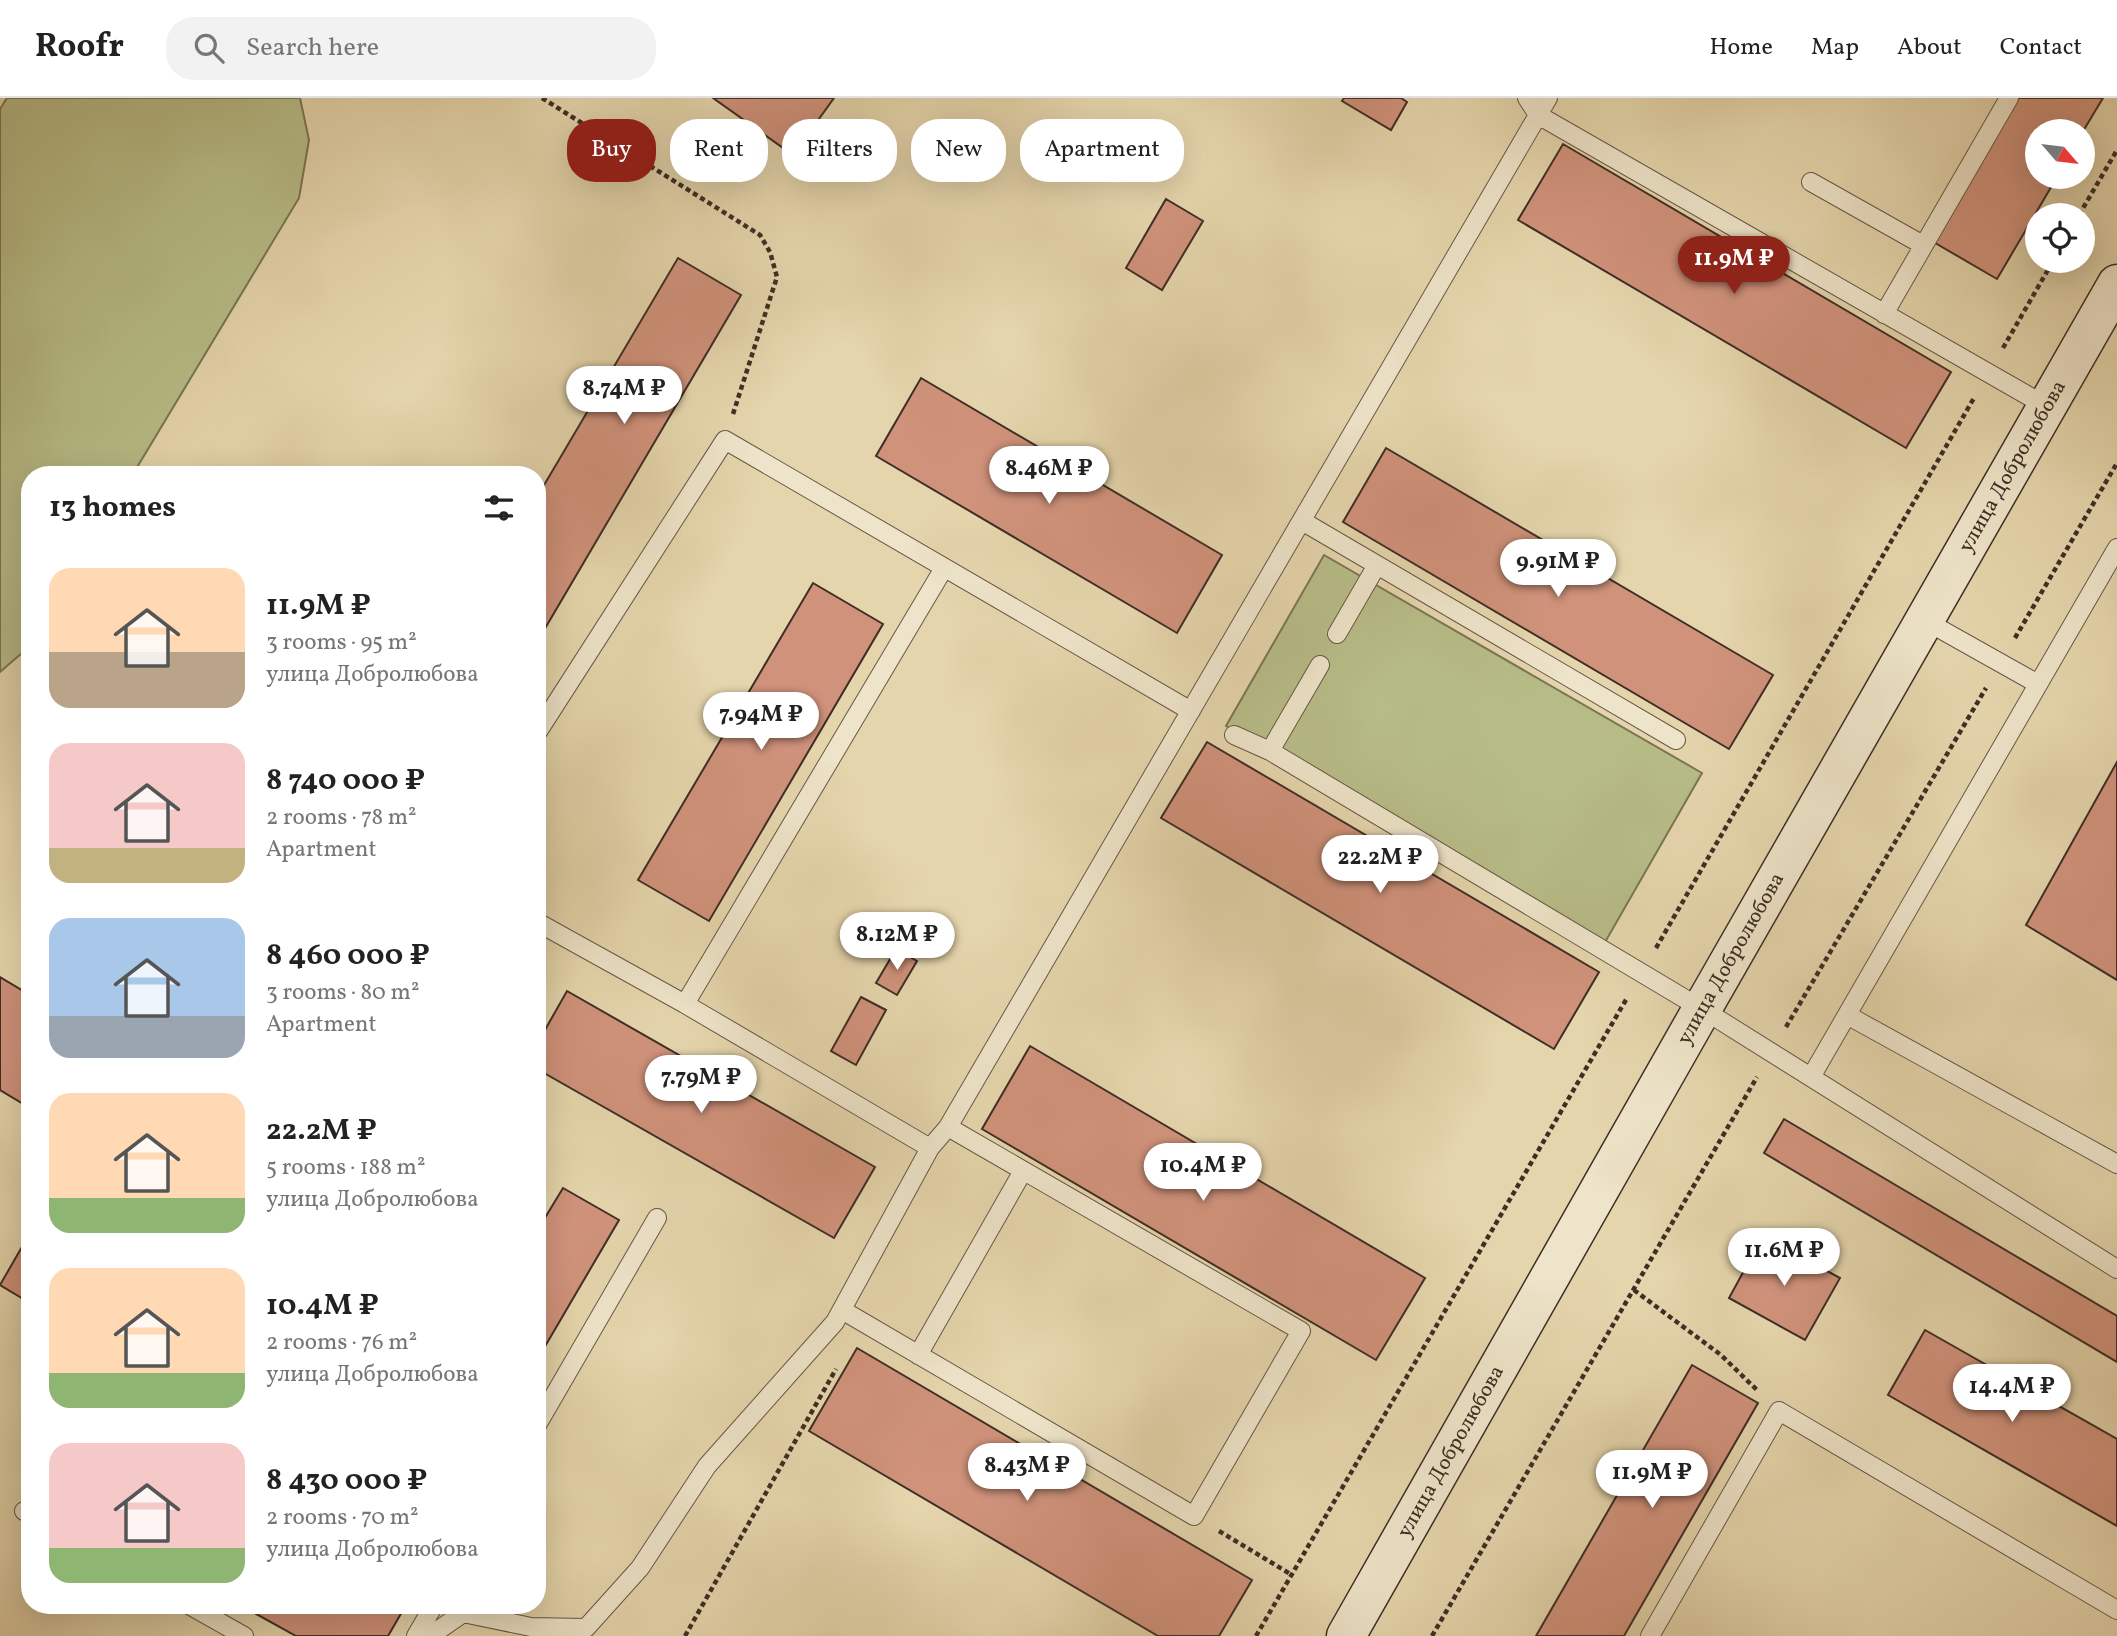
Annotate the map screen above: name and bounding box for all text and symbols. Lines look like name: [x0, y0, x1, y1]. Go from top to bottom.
search box: [166, 17, 656, 80]
text: Roofr: [35, 25, 124, 71]
icon: search: [190, 29, 228, 67]
text: Search here: [246, 30, 379, 66]
text: Home: [1709, 31, 1773, 65]
text: Map: [1811, 31, 1859, 65]
text: About: [1897, 31, 1962, 65]
text: Contact: [2000, 31, 2082, 65]
chip: Buy: [567, 119, 656, 182]
chip: Rent: [670, 119, 768, 182]
chip: Filters: [782, 119, 897, 182]
chip: New: [911, 119, 1006, 182]
chip: Apartment: [1020, 119, 1184, 182]
north arrow: [2025, 119, 2095, 189]
map controls: [2025, 119, 2095, 273]
button: locate: [2025, 203, 2095, 273]
pin: 11.9M ₽: [1669, 236, 1799, 296]
text: 11.9M ₽: [1694, 243, 1774, 275]
pin: 8.74M ₽: [559, 366, 689, 426]
text: 8.74M ₽: [582, 373, 666, 405]
street label: улица Добролюбова: [1952, 375, 2073, 558]
pin: 8.46M ₽: [984, 446, 1114, 506]
text: 8.46M ₽: [1005, 453, 1093, 485]
text: 13 homes: [49, 487, 176, 529]
icon: filters: [480, 489, 518, 527]
pin: 9.91M ₽: [1493, 540, 1623, 599]
text: 9.91M ₽: [1516, 546, 1600, 578]
text: 11.9M ₽: [266, 585, 371, 627]
icon: home: [105, 596, 189, 680]
text: 3 rooms · 95 m²: [266, 627, 417, 659]
text: улица Добролюбова: [266, 659, 479, 691]
pin: 7.94M ₽: [696, 692, 826, 752]
text: 7.94M ₽: [719, 699, 803, 731]
text: 8 740 000 ₽: [266, 760, 425, 802]
icon: home: [105, 771, 189, 855]
text: 2 rooms · 78 m²: [266, 802, 417, 834]
text: Apartment: [266, 834, 377, 866]
pin: 22.2M ₽: [1315, 836, 1445, 895]
text: 22.2M ₽: [1337, 842, 1423, 874]
street label: улица Добролюбова: [1670, 867, 1792, 1050]
pin: 8.12M ₽: [832, 912, 962, 972]
text: 8.12M ₽: [856, 919, 938, 951]
text: 8 460 000 ₽: [266, 935, 430, 977]
icon: home: [105, 946, 189, 1030]
text: 3 rooms · 80 m²: [266, 977, 419, 1009]
text: Apartment: [266, 1009, 377, 1041]
pin: 7.79M ₽: [636, 1056, 766, 1115]
text: 7.79M ₽: [661, 1062, 741, 1094]
text: 22.2M ₽: [266, 1110, 377, 1152]
icon: home: [105, 1121, 189, 1205]
pin: 10.4M ₽: [1138, 1144, 1268, 1203]
text: 10.4M ₽: [1160, 1150, 1246, 1182]
text: 5 rooms · 188 m²: [266, 1152, 425, 1184]
text: улица Добролюбова: [266, 1184, 479, 1216]
pin: 11.6M ₽: [1719, 1228, 1849, 1288]
text: 11.6M ₽: [1744, 1235, 1824, 1267]
text: 10.4M ₽: [266, 1285, 379, 1327]
icon: home: [105, 1296, 189, 1380]
text: 2 rooms · 76 m²: [266, 1327, 417, 1359]
text: улица Добролюбова: [266, 1359, 479, 1391]
street label: улица Добролюбова: [1390, 1360, 1511, 1543]
pin: 14.4M ₽: [1947, 1364, 2077, 1424]
text: 14.4M ₽: [1969, 1371, 2055, 1403]
pin: 8.43M ₽: [962, 1444, 1092, 1503]
text: 8.43M ₽: [984, 1450, 1070, 1482]
pin: 11.9M ₽: [1587, 1450, 1717, 1510]
text: 11.9M ₽: [1612, 1457, 1692, 1489]
text: 8 430 000 ₽: [266, 1460, 427, 1502]
icon: home: [105, 1471, 189, 1555]
text: 2 rooms · 70 m²: [266, 1502, 419, 1534]
text: улица Добролюбова: [266, 1534, 479, 1566]

